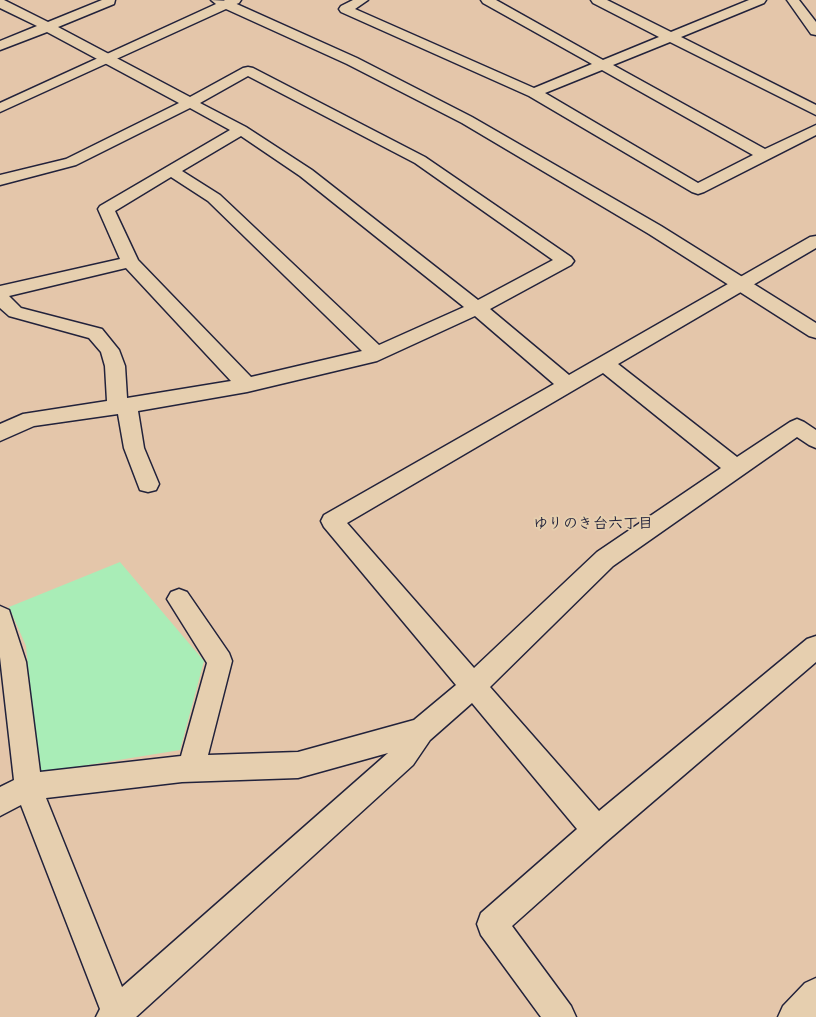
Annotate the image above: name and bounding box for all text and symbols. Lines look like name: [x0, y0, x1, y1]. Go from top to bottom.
district label: ゆりのき台六丁目: [533, 516, 653, 534]

